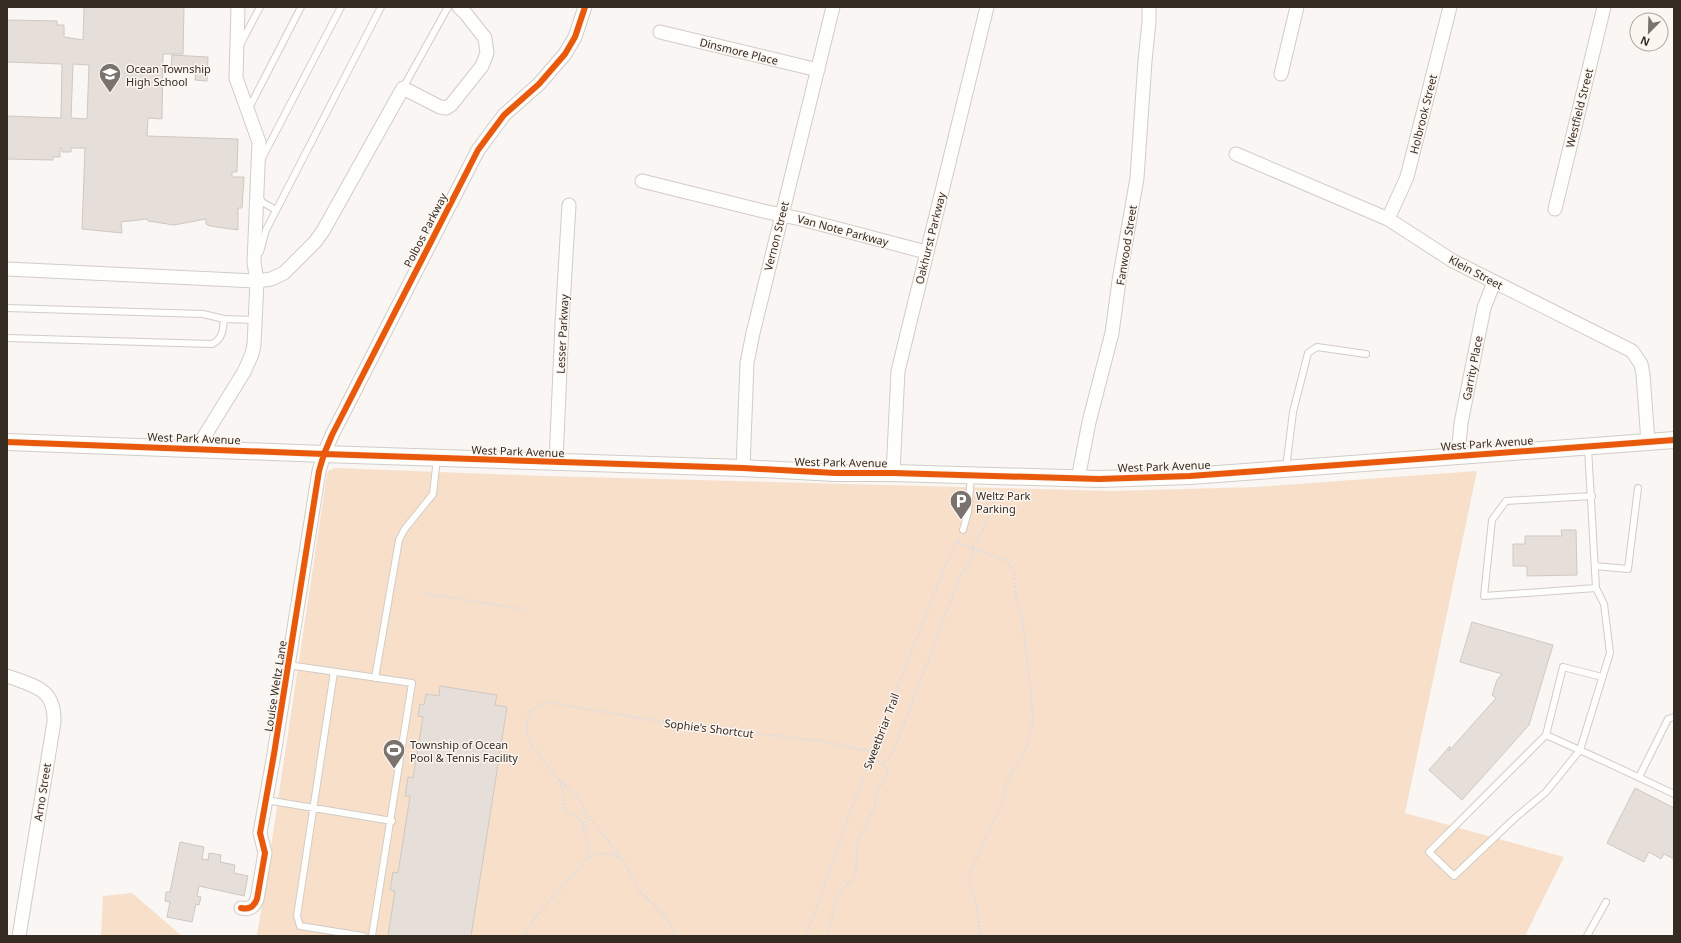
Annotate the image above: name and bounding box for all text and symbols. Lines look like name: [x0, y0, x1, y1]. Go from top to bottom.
north arrow: [1629, 12, 1669, 52]
text: N: [1638, 33, 1652, 50]
street label: Dinsmore Place: [698, 34, 780, 68]
school or university icon: Ocean Township High School: [97, 61, 123, 94]
place label: Ocean Township High School: [126, 61, 211, 89]
street label: Westfield Street: [1562, 67, 1596, 149]
street label: Holbrook Street: [1406, 73, 1440, 155]
street label: Polbos Parkway: [400, 190, 450, 270]
street label: Oakhurst Parkway: [911, 190, 949, 286]
street label: Vernon Street: [760, 200, 792, 272]
street label: Fanwood Street: [1112, 204, 1140, 286]
street label: Van Note Parkway: [796, 211, 891, 249]
street label: Klein Street: [1446, 252, 1506, 292]
street label: Lesser Parkway: [552, 293, 572, 374]
street label: Garrity Place: [1458, 334, 1486, 402]
street label: West Park Avenue: [147, 429, 241, 447]
street label: West Park Avenue: [1440, 432, 1534, 454]
street label: West Park Avenue: [471, 442, 565, 460]
street label: West Park Avenue: [794, 454, 888, 470]
street label: West Park Avenue: [1117, 457, 1211, 475]
parking icon: Weltz Park Parking: [948, 488, 974, 521]
place label: Weltz Park Parking: [976, 488, 1030, 516]
street label: Louise Weltz Lane: [260, 639, 290, 733]
street label: Sweetbriar Trail: [860, 691, 902, 771]
street label: Sophie's Shortcut: [664, 715, 754, 741]
sports icon: Township of Ocean Pool & Tennis Facility: [381, 737, 407, 770]
place label: Township of Ocean Pool & Tennis Facility: [410, 737, 518, 765]
street label: Arno Street: [30, 762, 54, 822]

